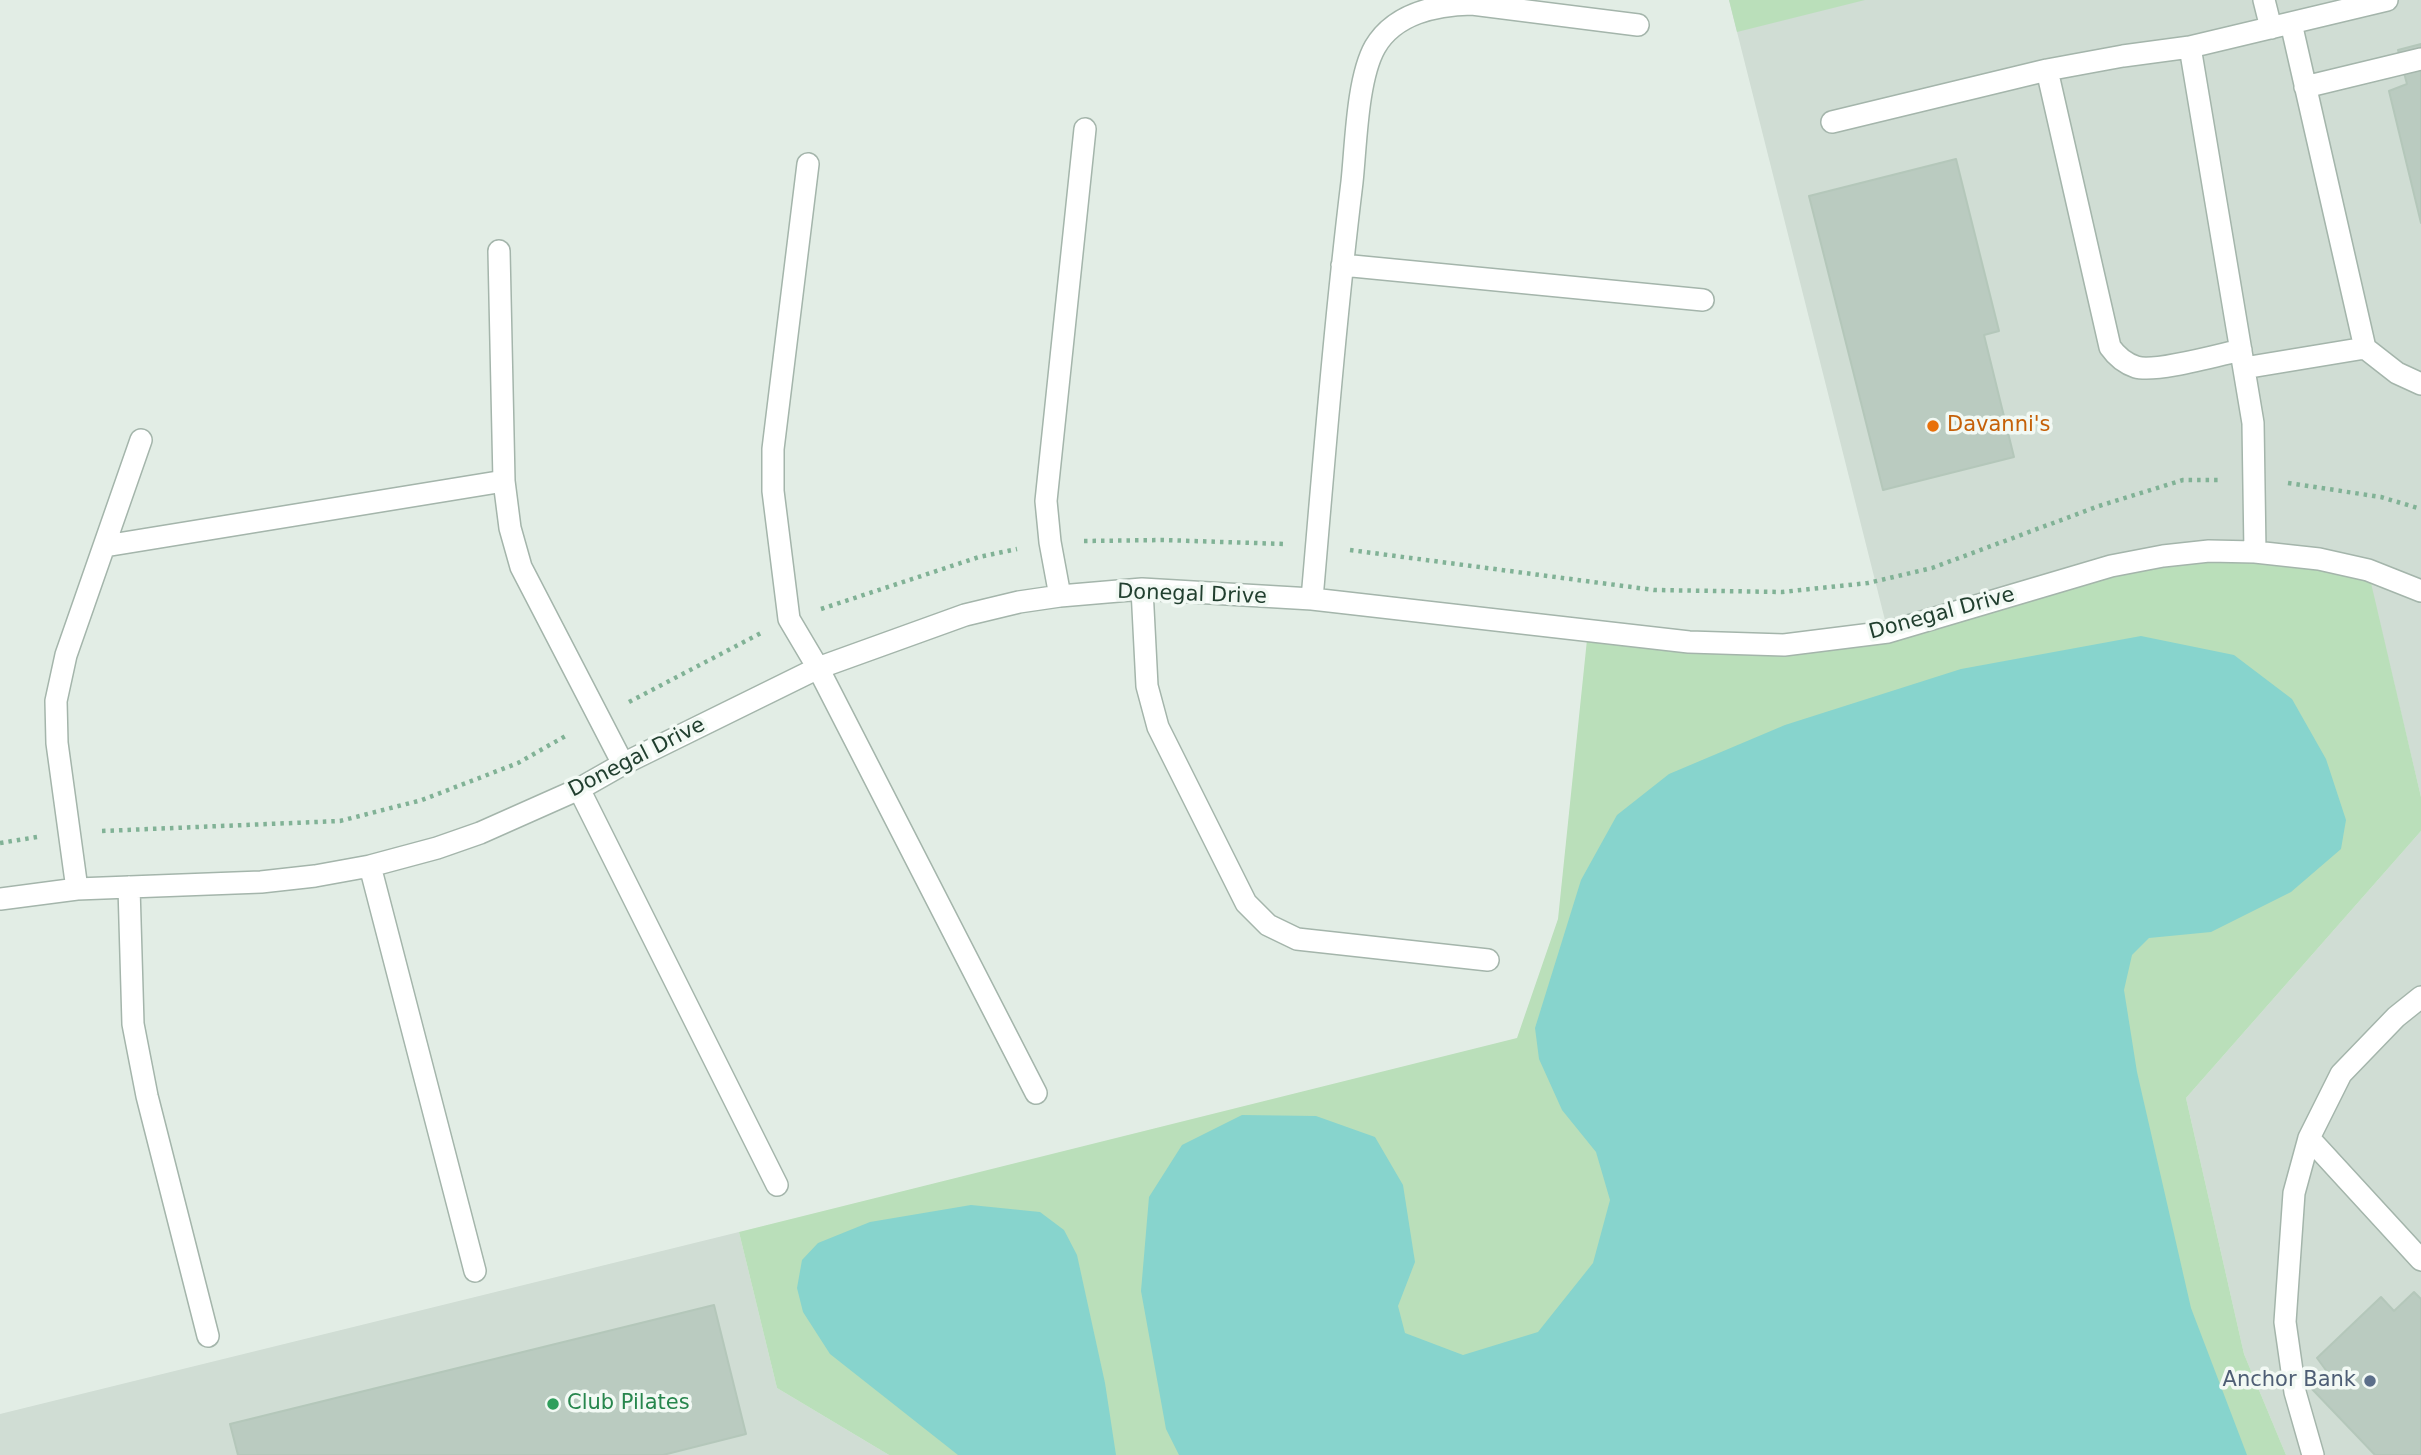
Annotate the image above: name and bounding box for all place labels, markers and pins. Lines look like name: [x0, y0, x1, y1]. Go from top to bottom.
place label: Davanni's: [1947, 413, 2051, 439]
marker: Davanni's: [1925, 418, 1941, 434]
place label: Anchor Bank: [2223, 1368, 2356, 1394]
marker: Anchor Bank: [2362, 1373, 2378, 1389]
place label: Club Pilates: [567, 1391, 690, 1417]
marker: Club Pilates: [545, 1396, 561, 1412]

